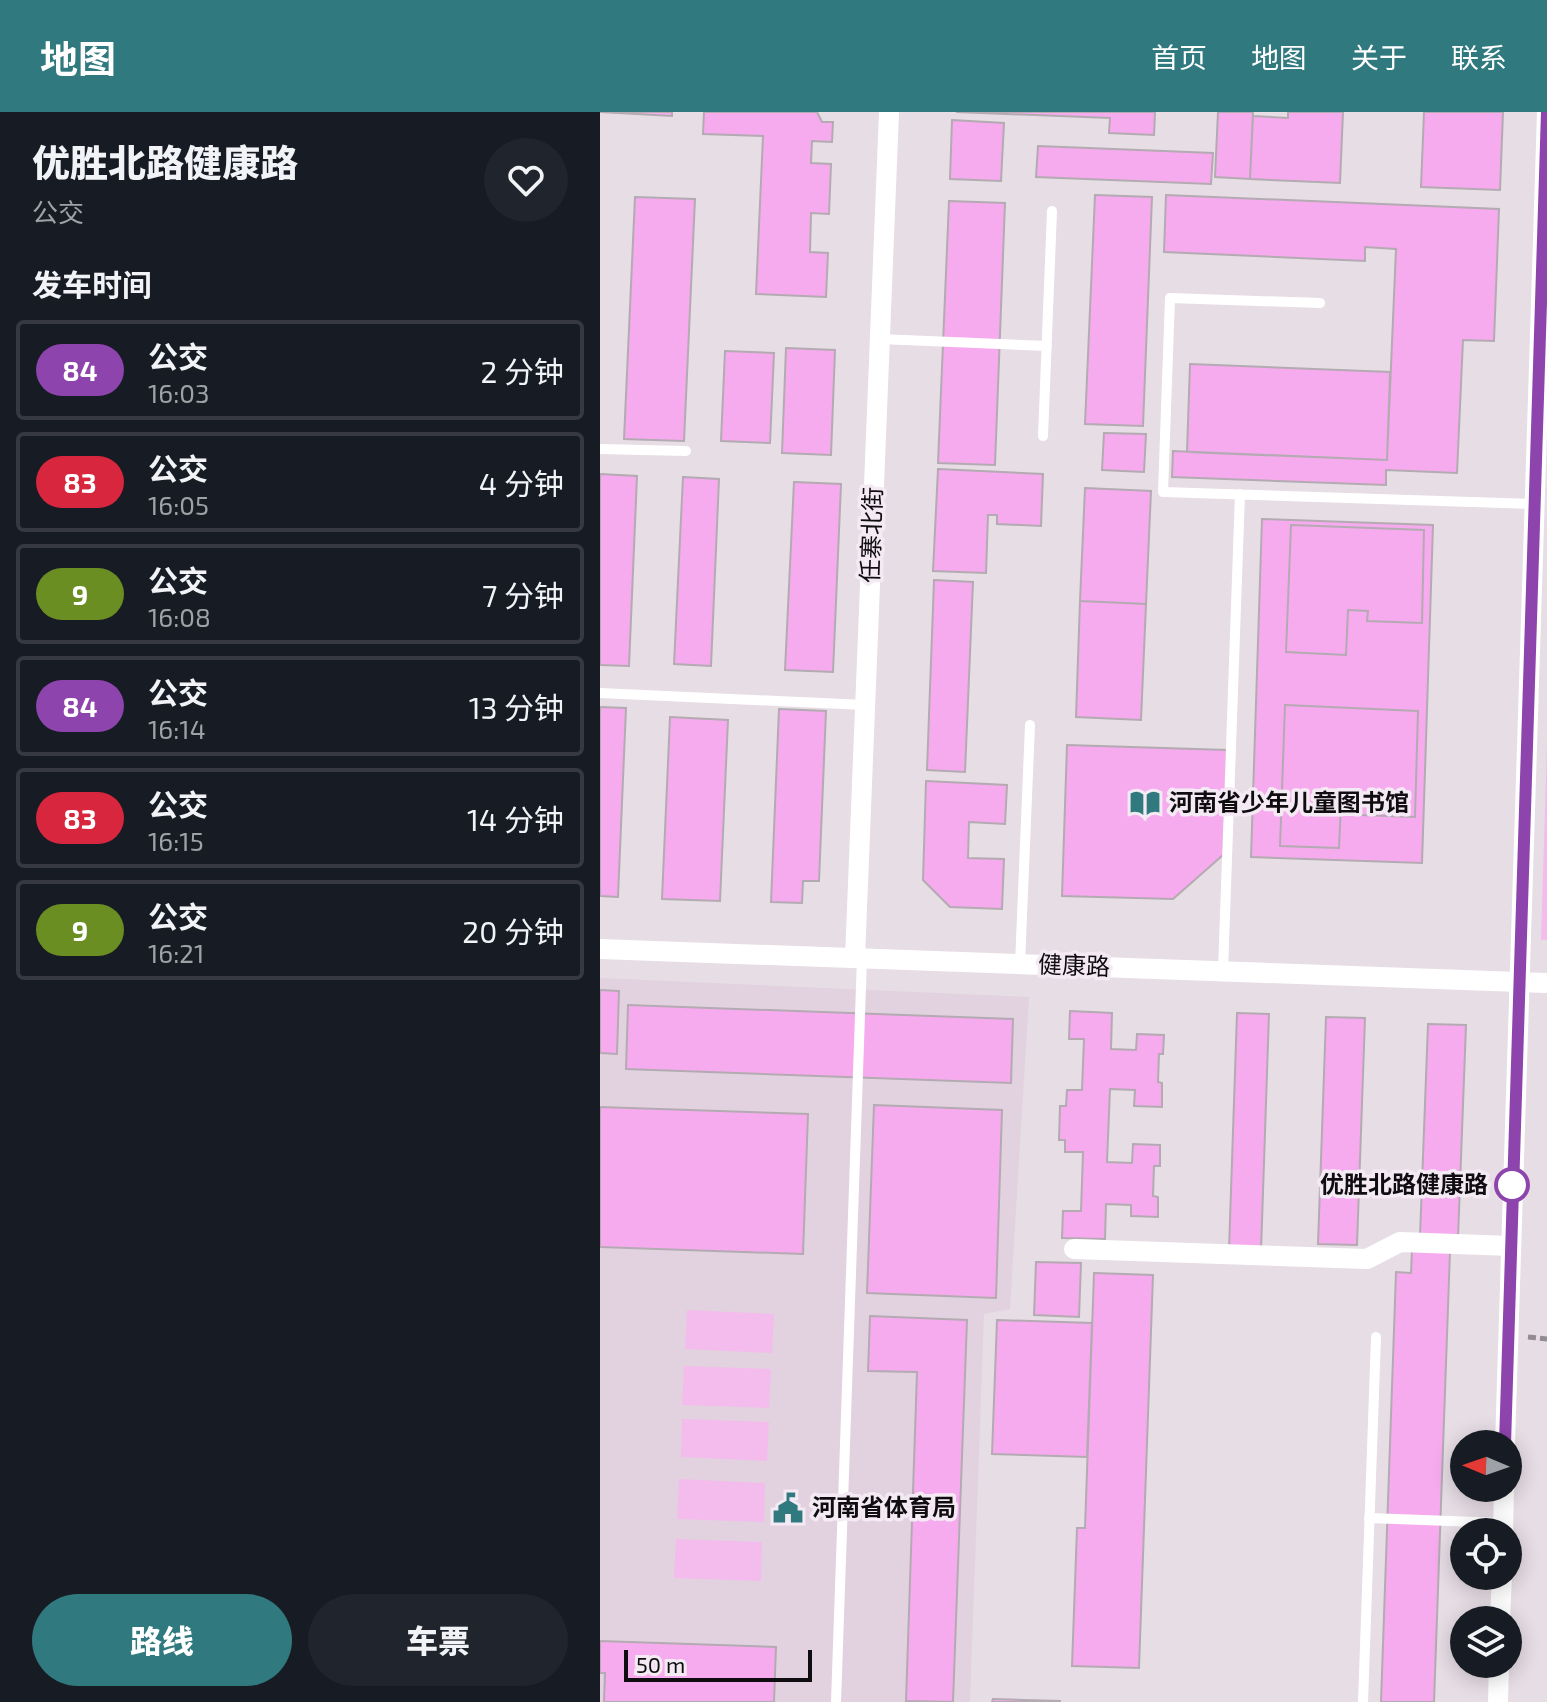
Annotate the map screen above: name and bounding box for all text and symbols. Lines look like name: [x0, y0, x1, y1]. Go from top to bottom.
text: 地图: [40, 35, 116, 81]
text: 首页: [1151, 40, 1207, 74]
text: 地图: [1251, 40, 1307, 74]
text: 关于: [1351, 40, 1407, 74]
text: 联系: [1451, 40, 1507, 74]
button: heart: [484, 138, 568, 222]
text: 优胜北路健康路: [32, 139, 298, 185]
text: 公交: [32, 196, 84, 227]
text: 发车时间: [32, 266, 152, 302]
text: 公交: [148, 338, 208, 374]
text: 84: [62, 353, 98, 387]
text: 2 分钟: [480, 353, 564, 389]
text: 16:03: [148, 377, 210, 408]
text: 公交: [148, 450, 208, 486]
text: 83: [63, 465, 97, 499]
text: 4 分钟: [479, 465, 564, 501]
street label: 任寨北街: [854, 486, 887, 583]
text: 16:05: [148, 489, 209, 520]
text: 公交: [148, 562, 208, 598]
text: 9: [72, 577, 88, 611]
text: 7 分钟: [482, 577, 564, 613]
text: 16:08: [148, 601, 211, 632]
text: 公交: [148, 674, 208, 710]
text: 84: [62, 689, 98, 723]
text: 13 分钟: [469, 689, 564, 725]
text: 16:14: [148, 713, 206, 744]
text: 公交: [148, 786, 208, 822]
library icon: 河南省少年儿童图书馆: [1128, 786, 1162, 820]
place label: 河南省少年儿童图书馆: [1169, 787, 1409, 816]
text: 83: [63, 801, 97, 835]
text: 14 分钟: [467, 801, 564, 837]
text: 16:15: [148, 825, 204, 856]
text: 公交: [148, 898, 208, 934]
text: 9: [72, 913, 88, 947]
text: 20 分钟: [462, 913, 564, 949]
text: 16:21: [148, 937, 204, 968]
street label: 健康路: [1038, 949, 1111, 980]
marker: 优胜北路健康路: [1495, 1168, 1529, 1202]
place label: 优胜北路健康路: [1320, 1169, 1488, 1198]
north arrow: [1450, 1430, 1522, 1502]
map controls: [1450, 1430, 1522, 1678]
public building icon: 河南省体育局: [771, 1491, 805, 1525]
place label: 河南省体育局: [812, 1492, 956, 1521]
button: locate: [1450, 1518, 1522, 1590]
button: 路线: [32, 1594, 292, 1686]
button: 车票: [308, 1594, 568, 1686]
button: layers: [1450, 1606, 1522, 1678]
scale bar: [624, 1646, 812, 1682]
text: 50 m: [636, 1651, 685, 1677]

